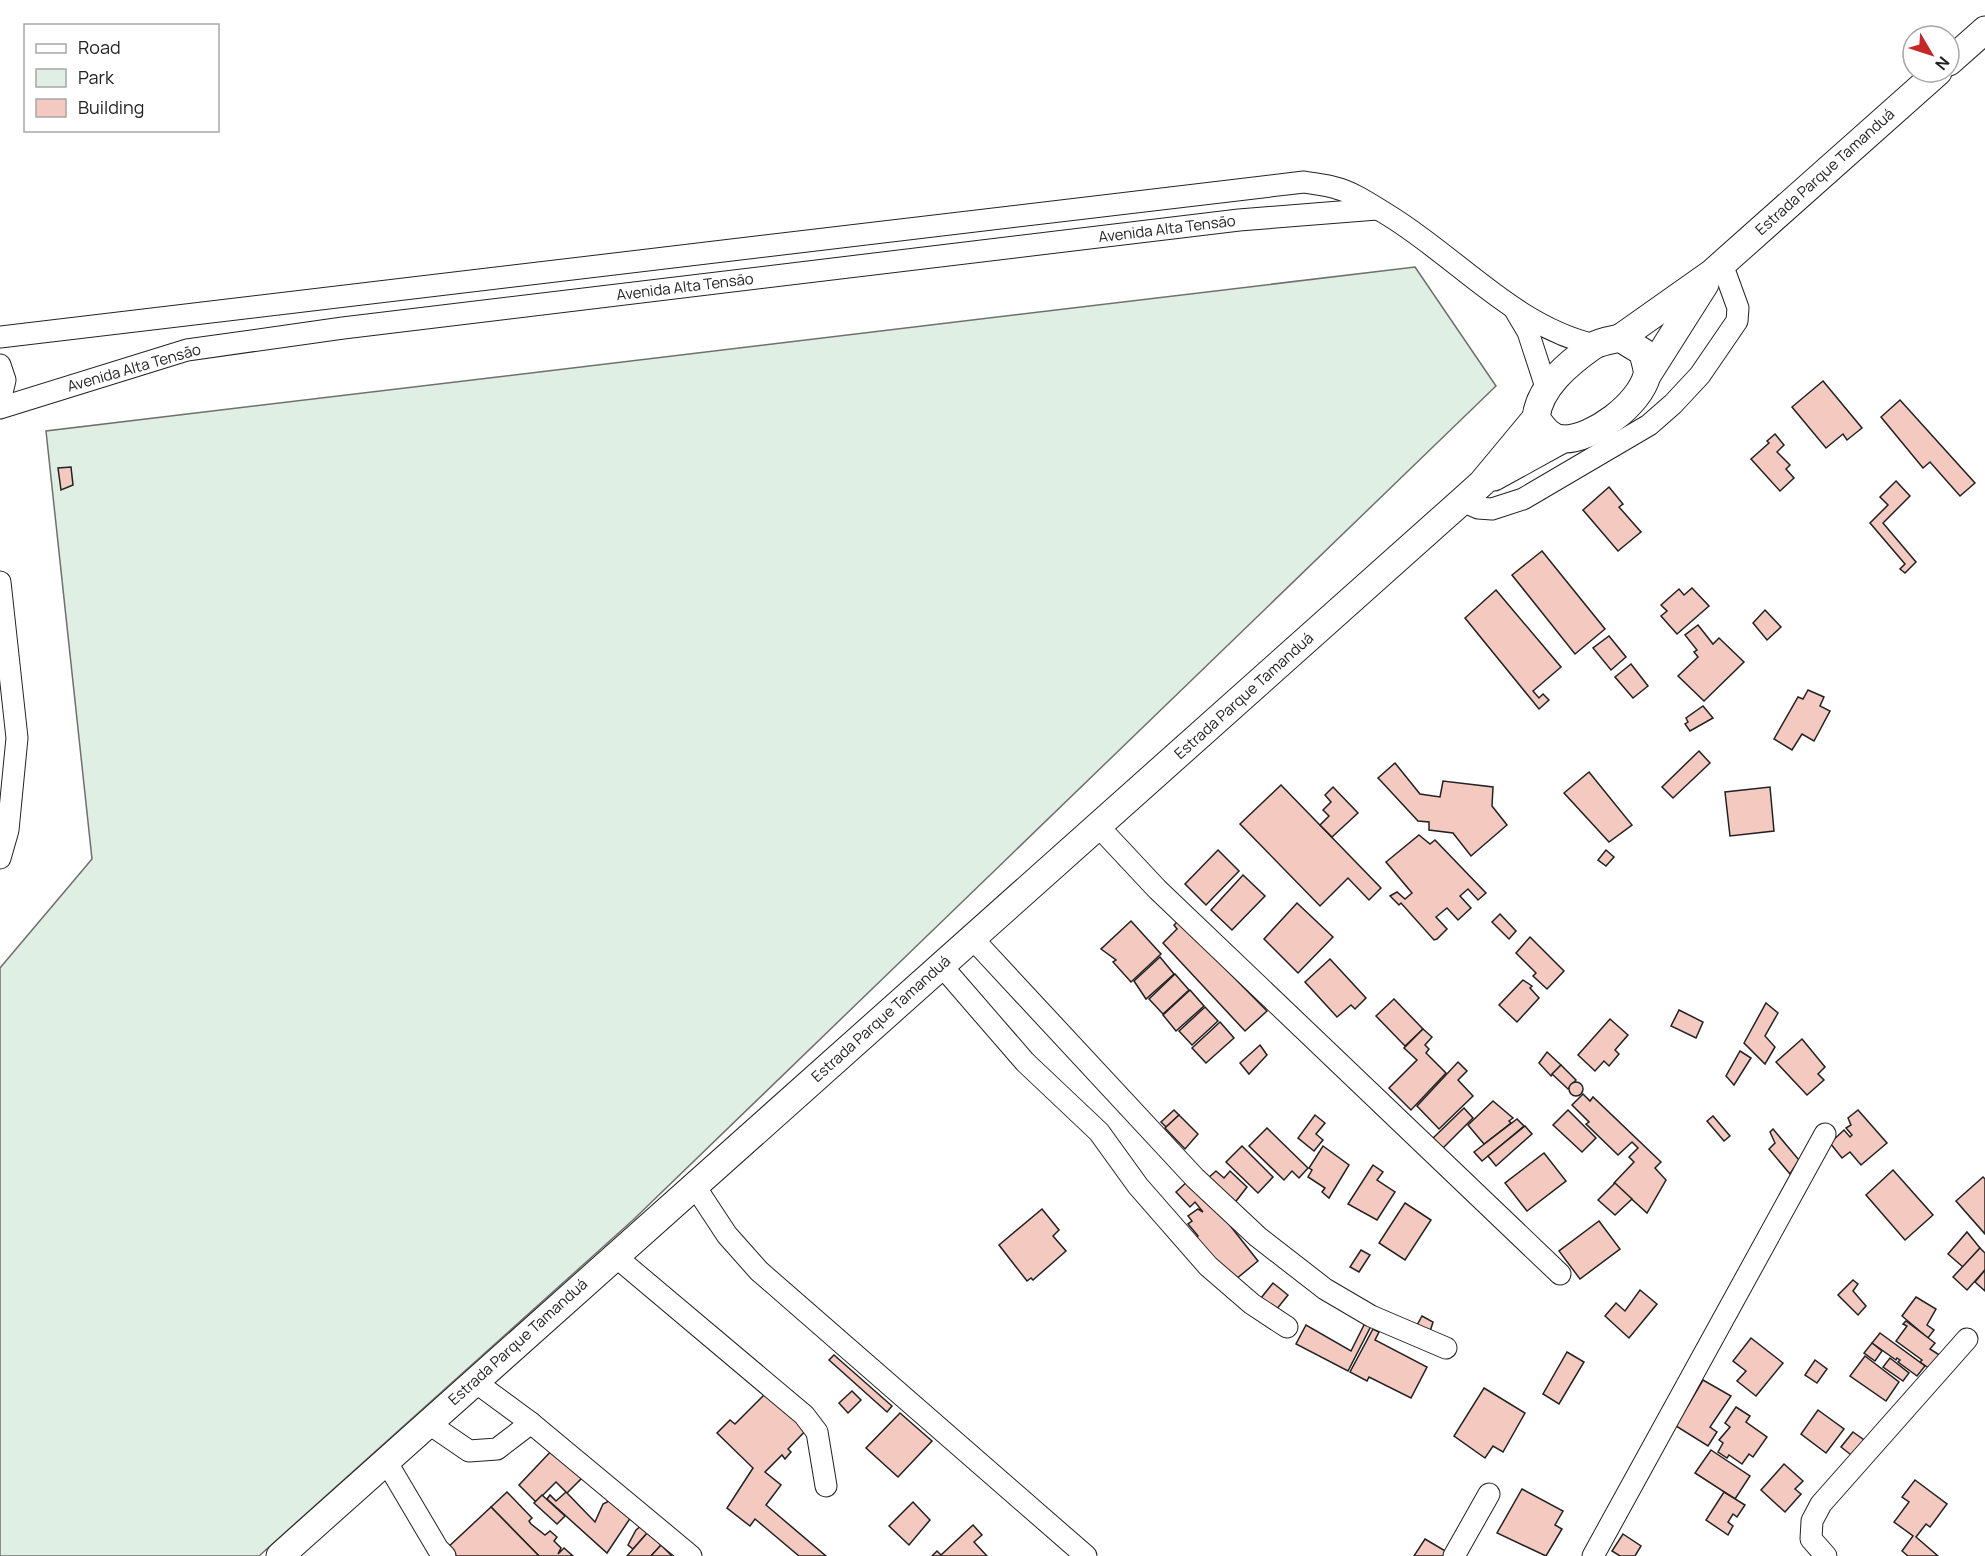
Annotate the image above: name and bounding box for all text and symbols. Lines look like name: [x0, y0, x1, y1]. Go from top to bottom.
legend: [24, 24, 219, 132]
north arrow: [1901, 24, 1961, 84]
text: Road: [78, 35, 121, 59]
text: N: [1930, 52, 1955, 75]
text: Park: [78, 65, 115, 89]
text: Building: [78, 95, 144, 119]
street label: Estrada Parque Tamanduá: [1751, 103, 1899, 240]
street label: Avenida Alta Tensāo: [1097, 210, 1237, 247]
street label: Avenida Alta Tensāo: [615, 268, 755, 305]
street label: Avenida Alta Tensāo: [65, 338, 203, 397]
street label: Estrada Parque Tamanduá: [1170, 627, 1318, 764]
street label: Estrada Parque Tamanduá: [807, 950, 955, 1087]
street label: Estrada Parque Tamanduá: [444, 1273, 592, 1410]

